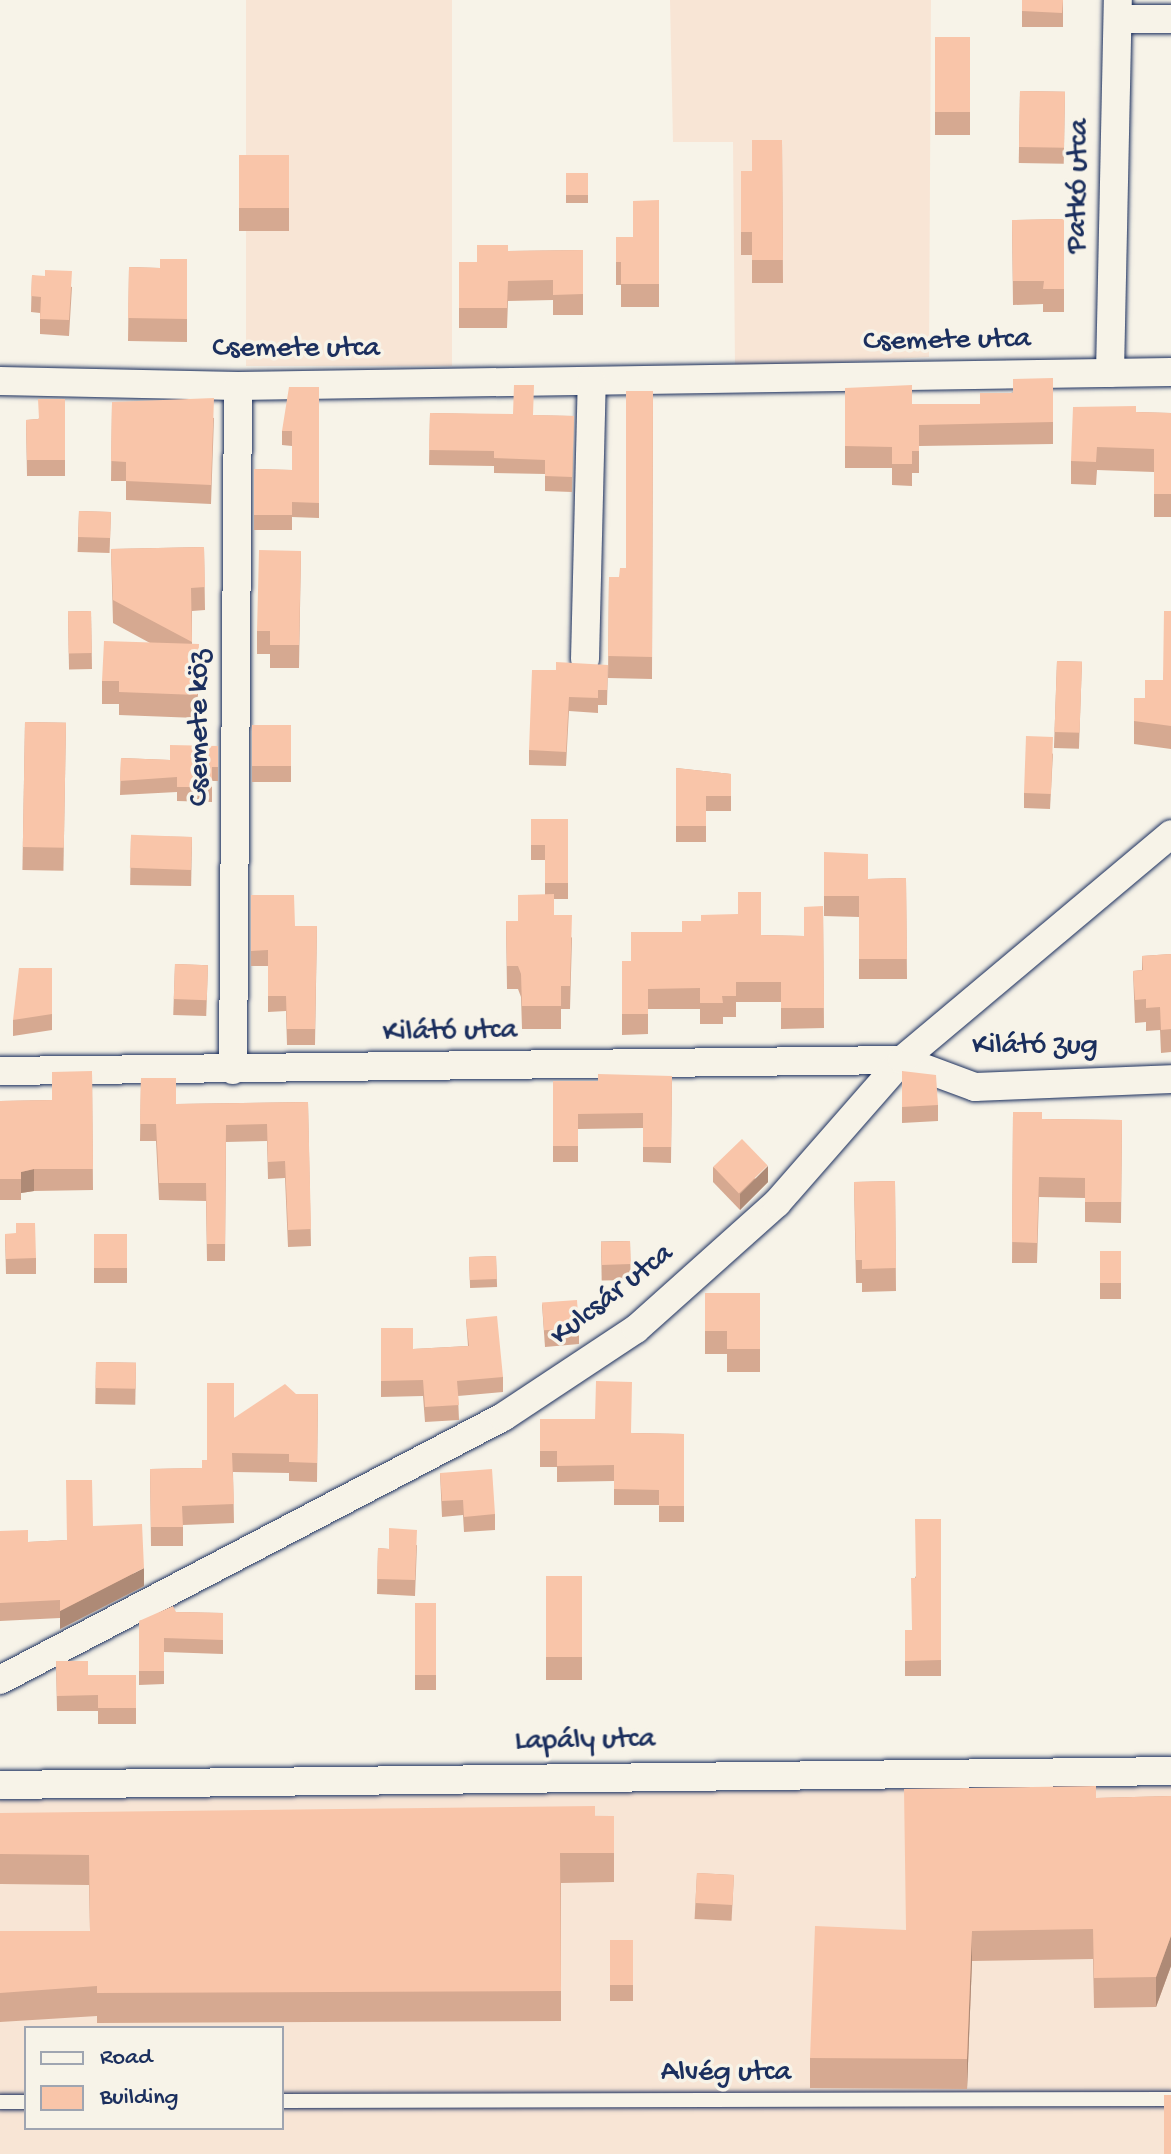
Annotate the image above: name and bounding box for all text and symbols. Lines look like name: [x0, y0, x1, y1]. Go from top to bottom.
street label: Patkó utca: [1061, 118, 1099, 254]
street label: Csemete utca: [863, 323, 1031, 361]
street label: Csemete utca: [212, 332, 380, 368]
street label: Csemete köz: [183, 650, 219, 806]
street label: Kilátó utca: [383, 1014, 517, 1052]
street label: Kilátó zug: [972, 1029, 1098, 1065]
street label: Kulcsár utca: [544, 1237, 682, 1355]
street label: Lapály utca: [514, 1723, 656, 1761]
legend: [24, 2026, 284, 2130]
text: Road: [100, 2044, 152, 2073]
street label: Alvég utca: [661, 2056, 791, 2092]
text: Building: [100, 2084, 178, 2113]

